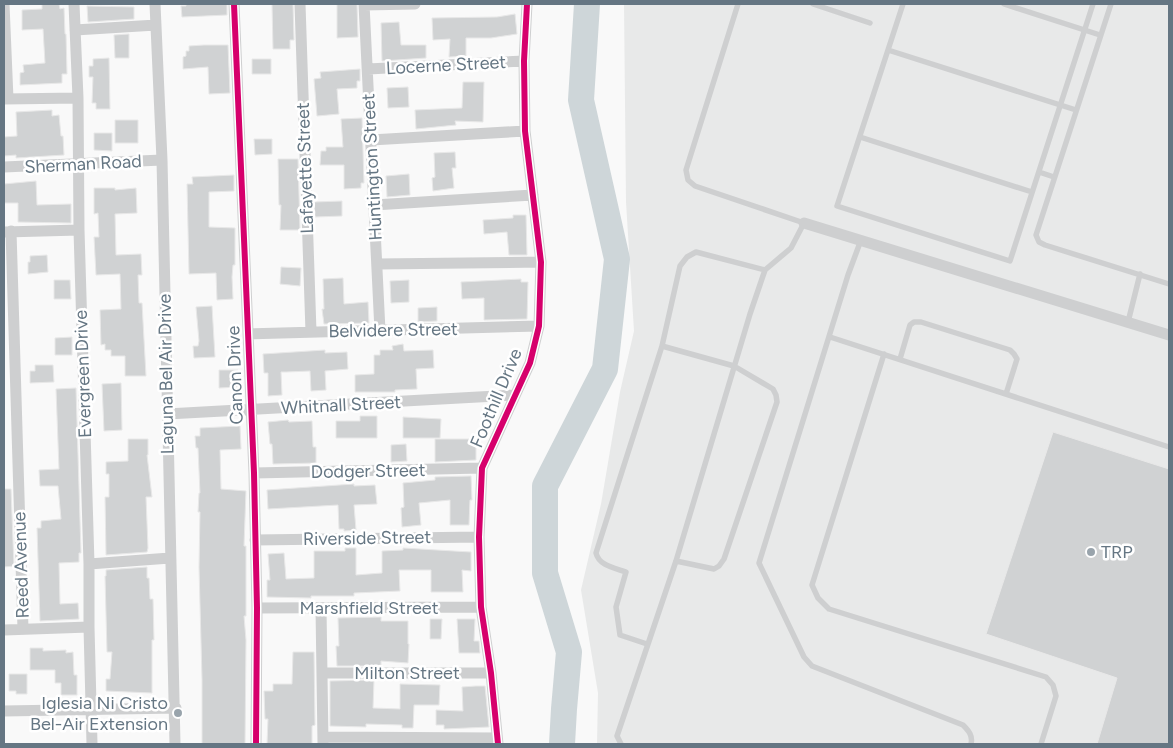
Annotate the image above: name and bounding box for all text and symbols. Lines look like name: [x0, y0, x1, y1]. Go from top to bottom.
street label: Locerne Street: [385, 51, 507, 79]
street label: Huntington Street: [357, 93, 387, 241]
street label: Lafayette Street: [292, 102, 318, 234]
street label: Sherman Road: [24, 150, 142, 178]
street label: Laguna Bel Air Drive: [154, 293, 178, 454]
street label: Evergreen Drive: [70, 309, 96, 438]
street label: Belvidere Street: [328, 318, 458, 342]
street label: Canon Drive: [222, 325, 248, 425]
street label: Foothill Drive: [465, 345, 527, 451]
street label: Whitnall Street: [280, 391, 402, 419]
street label: Dodger Street: [310, 459, 426, 483]
street label: Reed Avenue: [8, 511, 34, 619]
street label: Riverside Street: [303, 526, 432, 550]
place label: TRP: [1101, 541, 1133, 563]
marker: TRP: [1085, 546, 1097, 558]
street label: Marshfield Street: [300, 597, 439, 619]
street label: Milton Street: [354, 662, 460, 684]
place label: Iglesia Ni Cristo Bel-Air Extension: [30, 692, 168, 735]
marker: Iglesia Ni Cristo Bel-Air Extension: [172, 707, 184, 719]

